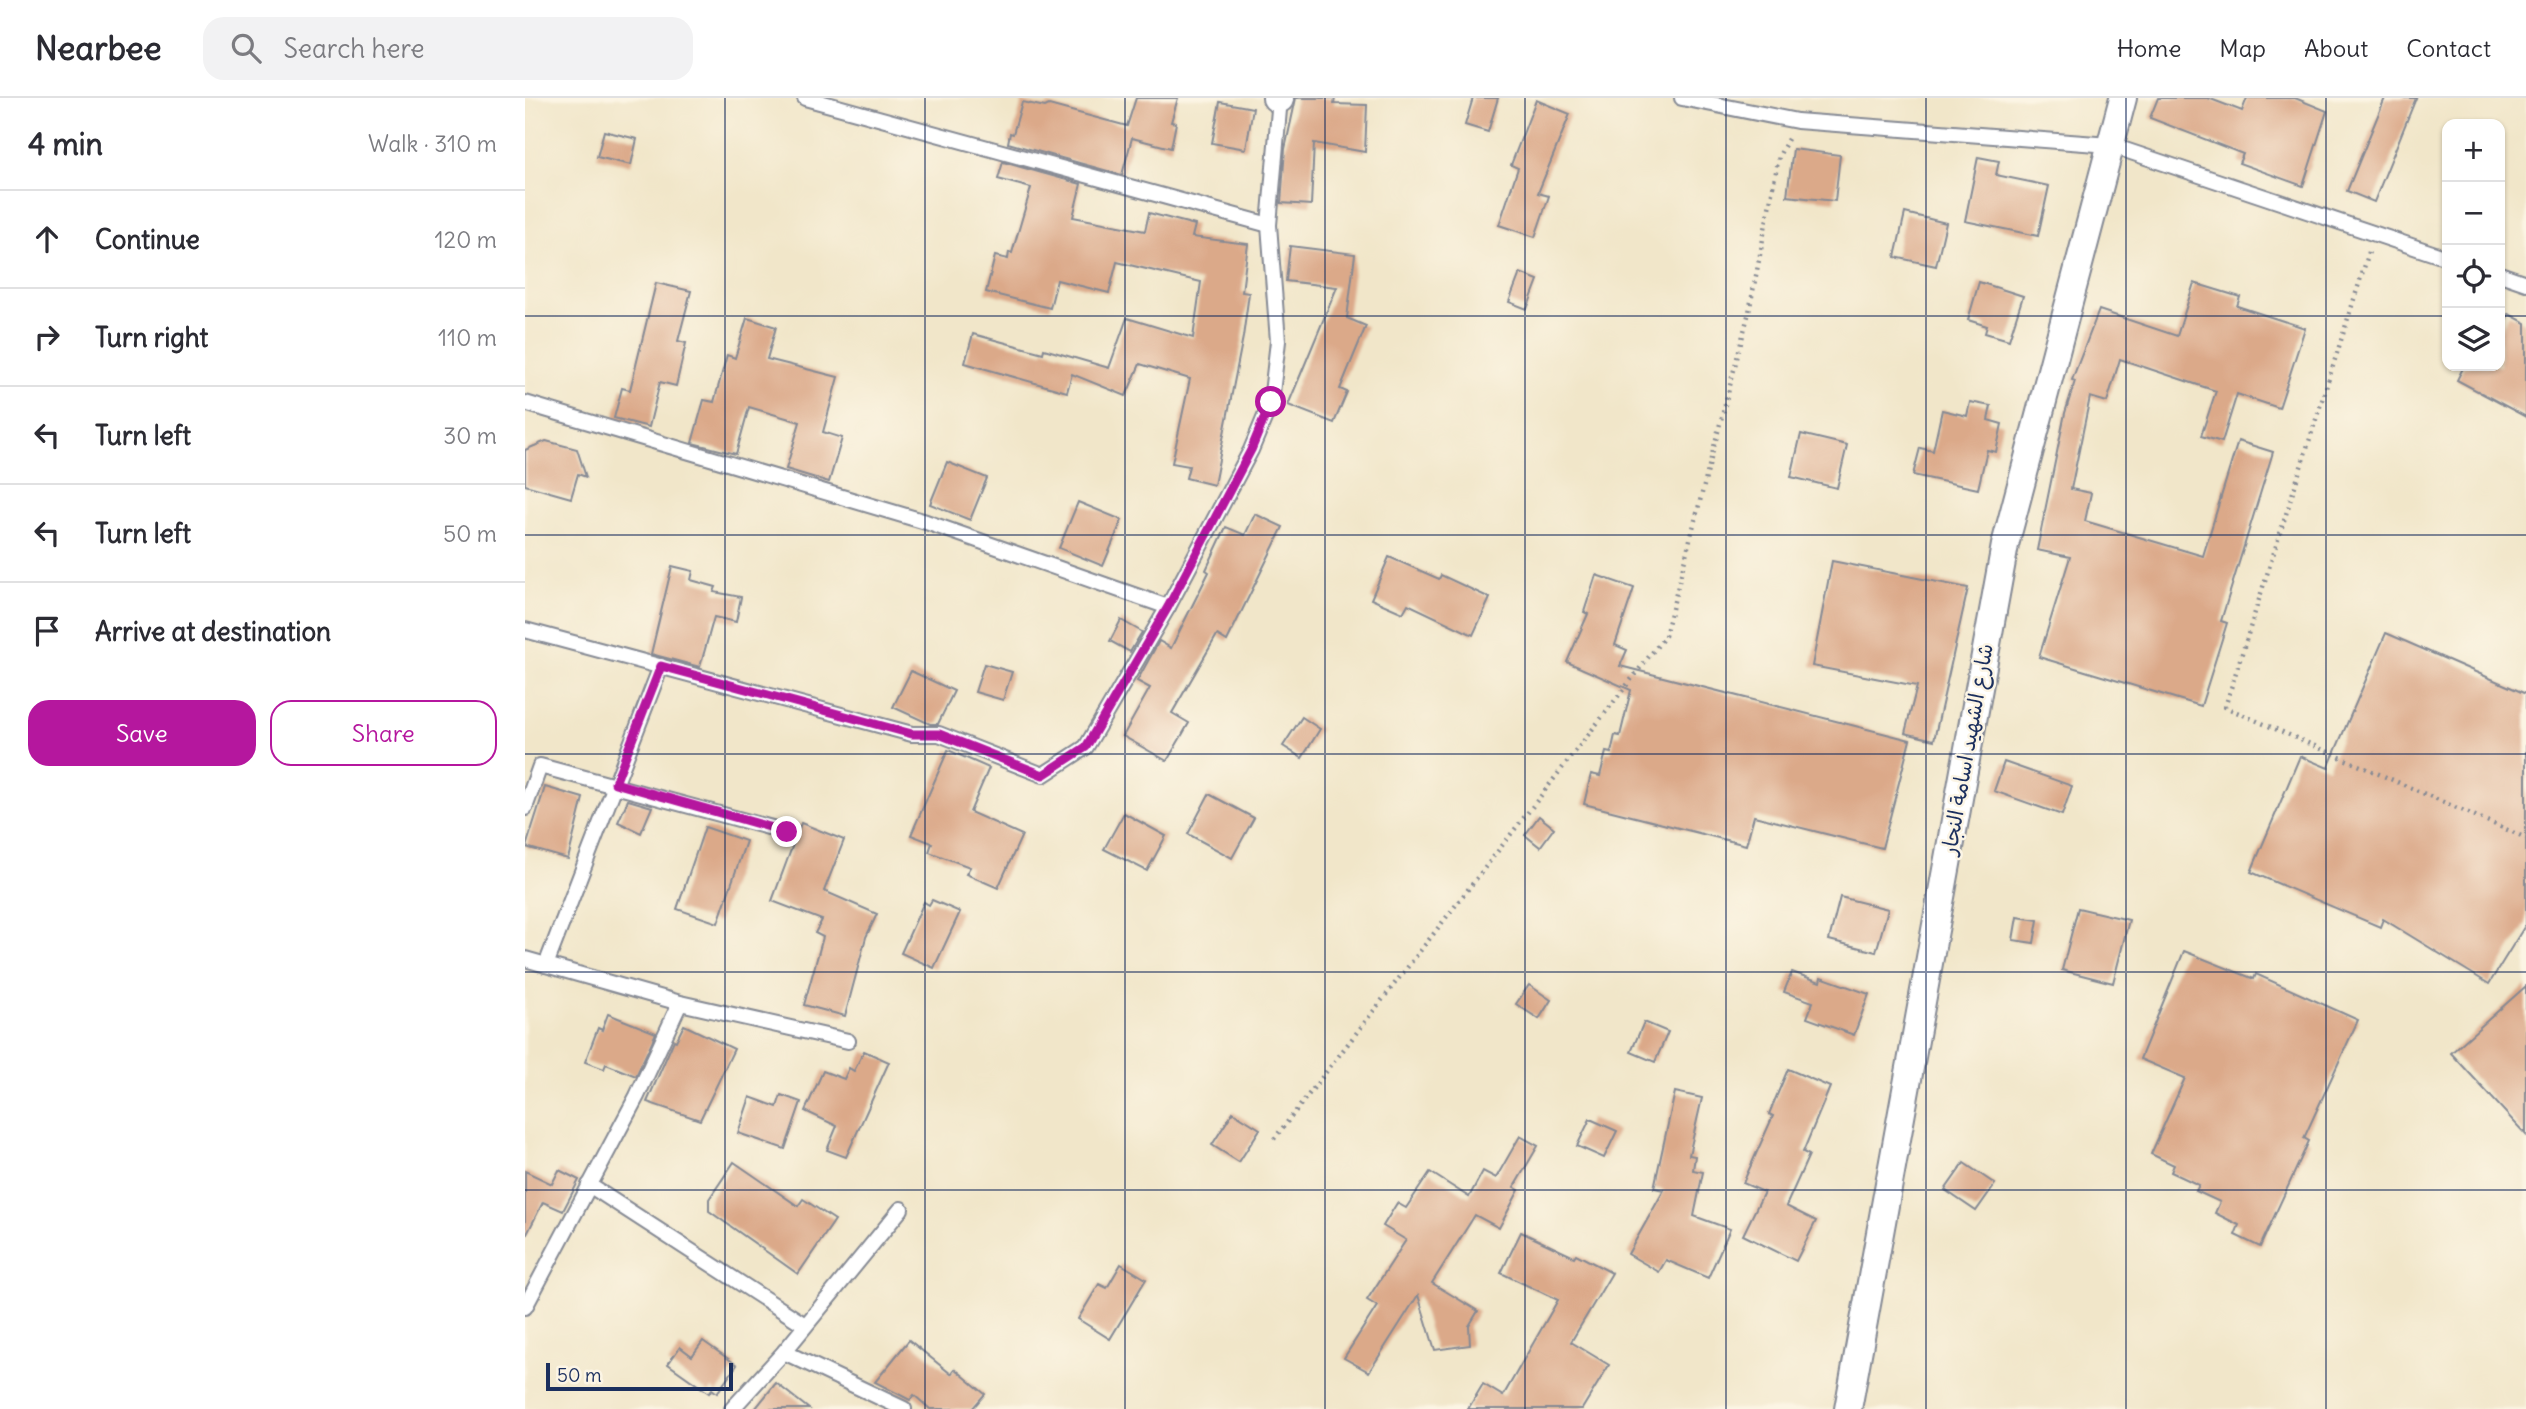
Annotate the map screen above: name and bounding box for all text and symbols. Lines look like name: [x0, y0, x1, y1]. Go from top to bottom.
search box: [203, 17, 693, 80]
text: Nearbee: [35, 27, 161, 69]
icon: search: [227, 29, 265, 67]
text: Search here: [283, 32, 424, 65]
text: Home: [2117, 33, 2181, 63]
text: Map: [2219, 33, 2266, 63]
text: About: [2304, 33, 2368, 63]
text: Contact: [2406, 33, 2491, 63]
map controls: [2442, 119, 2505, 371]
button: +: [2442, 119, 2505, 182]
text: 4 min: [28, 125, 103, 163]
text: Walk · 310 m: [368, 129, 497, 158]
button: −: [2442, 182, 2505, 245]
icon: ahead: [28, 220, 66, 258]
text: Continue: [95, 223, 200, 256]
text: 120 m: [434, 225, 497, 254]
button: locate: [2442, 245, 2505, 308]
button: layers: [2442, 308, 2505, 371]
icon: right: [28, 318, 66, 356]
text: Turn right: [95, 321, 208, 354]
text: 110 m: [438, 323, 497, 352]
route start: [1255, 386, 1286, 417]
icon: left: [28, 416, 66, 454]
text: Turn left: [95, 419, 191, 452]
text: 30 m: [443, 421, 497, 450]
icon: left: [28, 514, 66, 552]
text: Turn left: [95, 517, 191, 550]
text: 50 m: [443, 519, 497, 548]
icon: arrive: [28, 612, 66, 650]
text: Arrive at destination: [95, 615, 331, 648]
street label: شارع الشهيد اسامة النجار: [1935, 641, 2001, 859]
button: Save: [28, 700, 256, 766]
button: Share: [270, 700, 497, 766]
route end: [771, 816, 802, 847]
scale bar: [546, 1360, 733, 1392]
text: 50 m: [557, 1363, 602, 1387]

